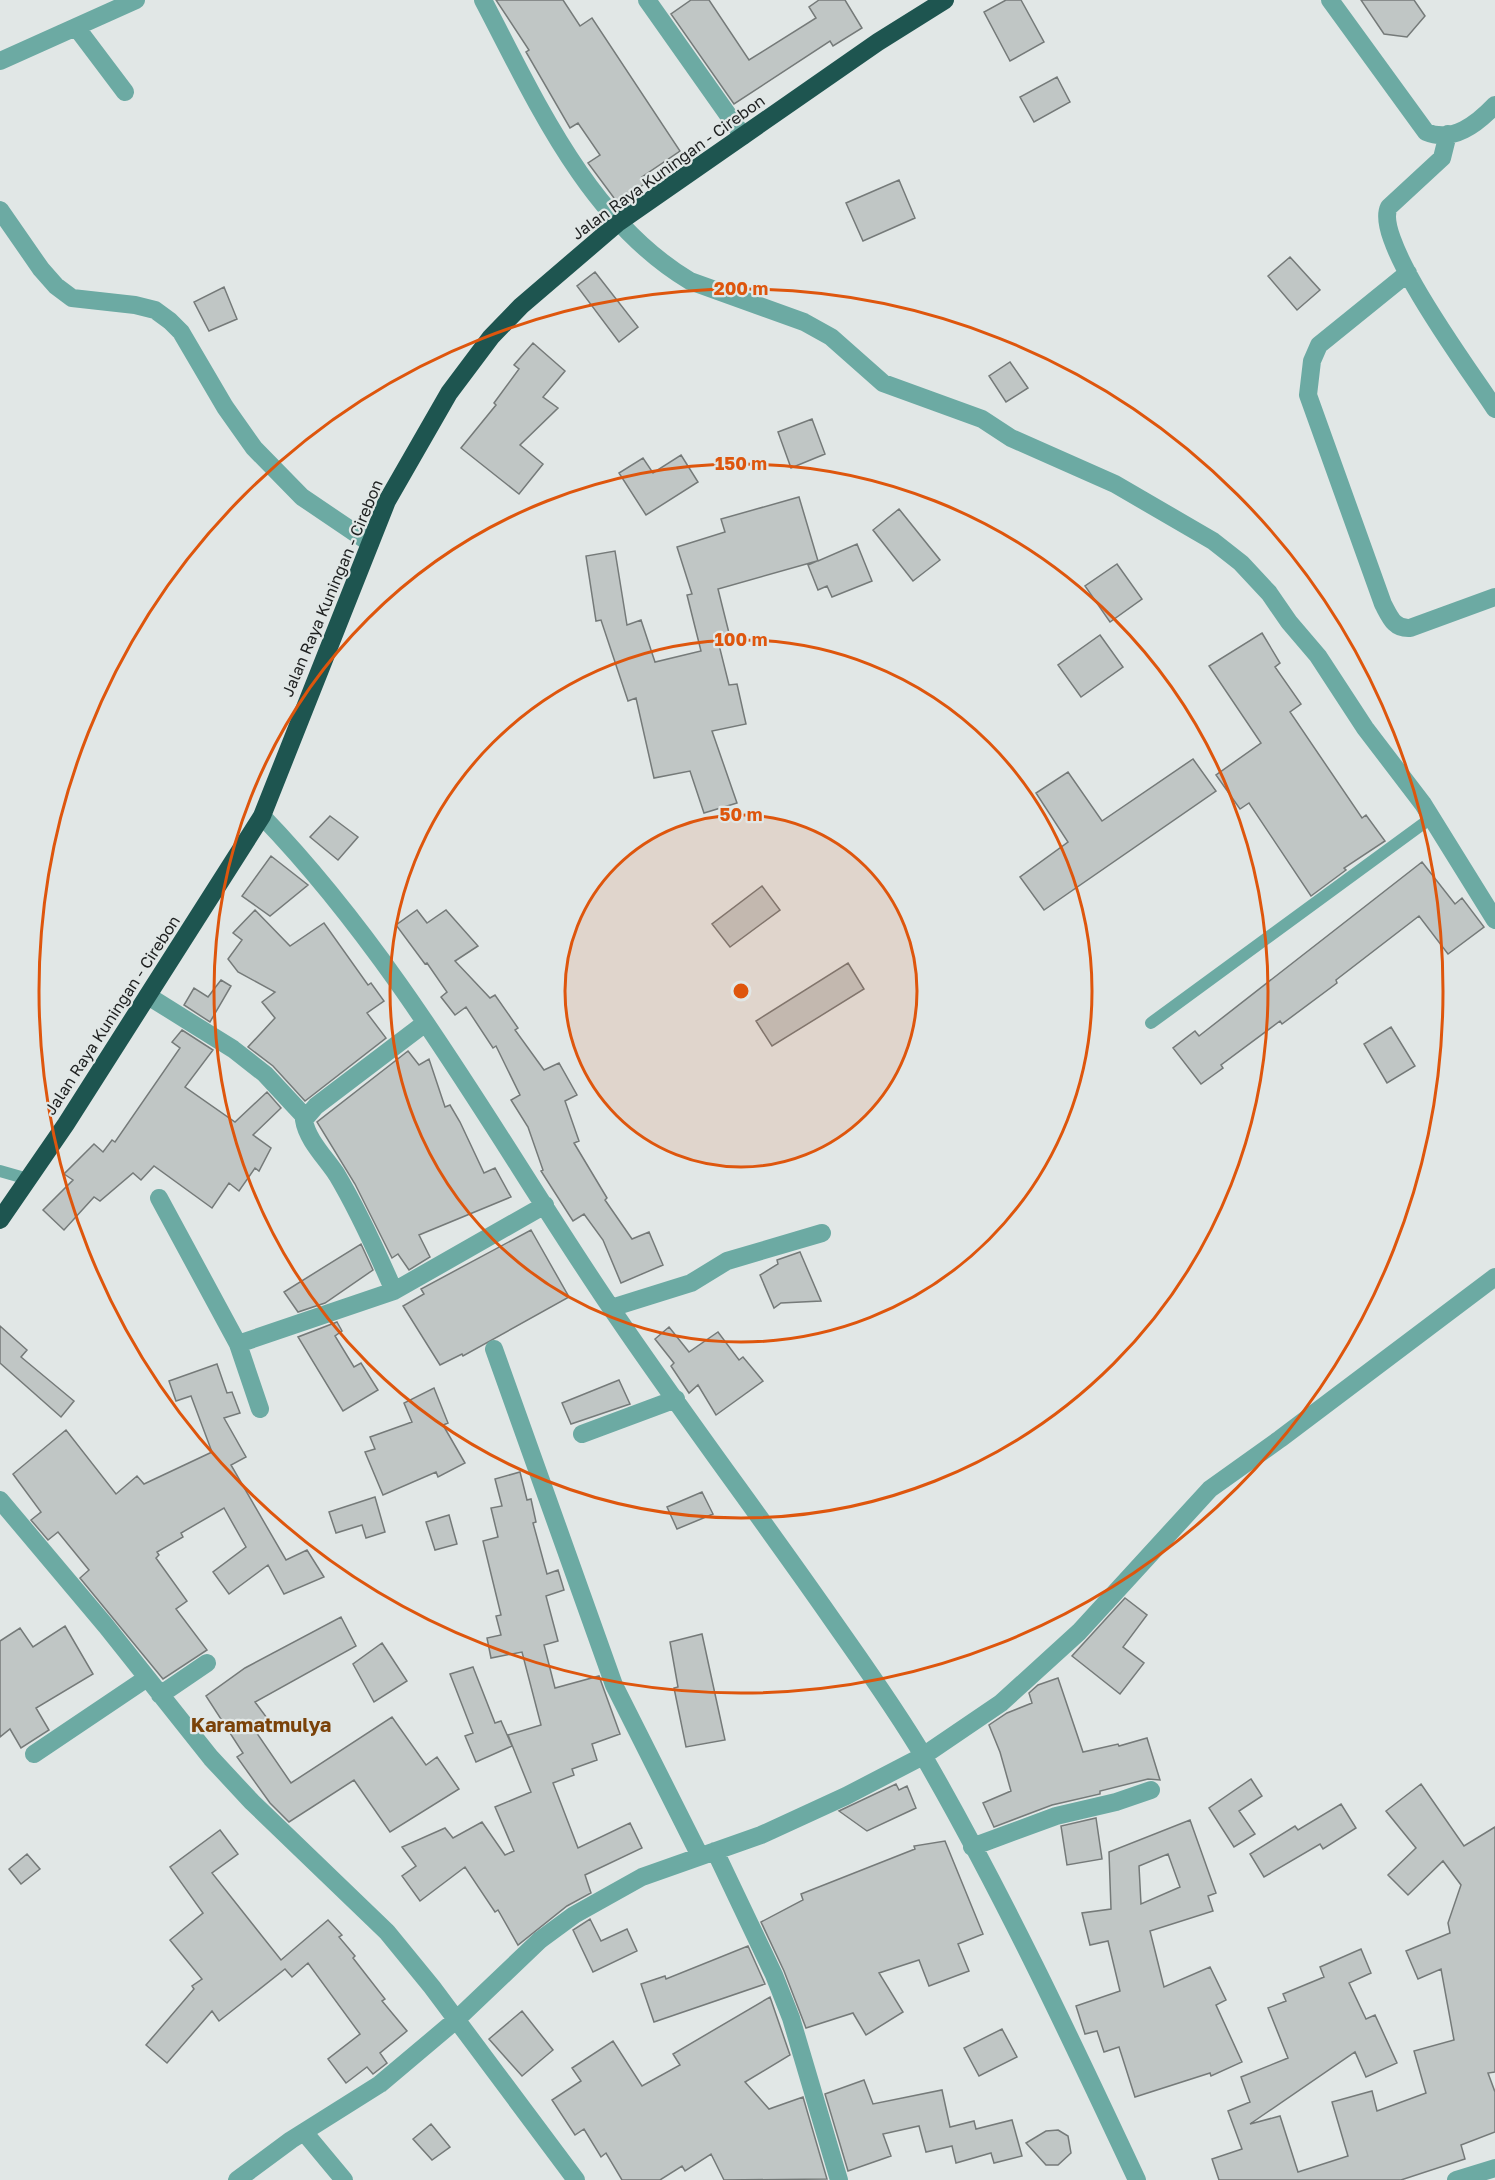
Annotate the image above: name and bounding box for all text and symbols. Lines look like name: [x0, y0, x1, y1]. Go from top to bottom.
street label: Jalan Raya Kuningan - Cirebon: [568, 90, 768, 244]
text: 200 m: [714, 277, 768, 299]
text: 150 m: [715, 452, 767, 474]
street label: Jalan Raya Kuningan - Cirebon: [277, 476, 387, 700]
text: 100 m: [715, 628, 767, 650]
text: 50 m: [720, 803, 762, 825]
street label: Jalan Raya Kuningan - Cirebon: [40, 911, 184, 1119]
centre of rings: [731, 981, 751, 1001]
district label: Karamatmulya: [191, 1712, 331, 1736]

